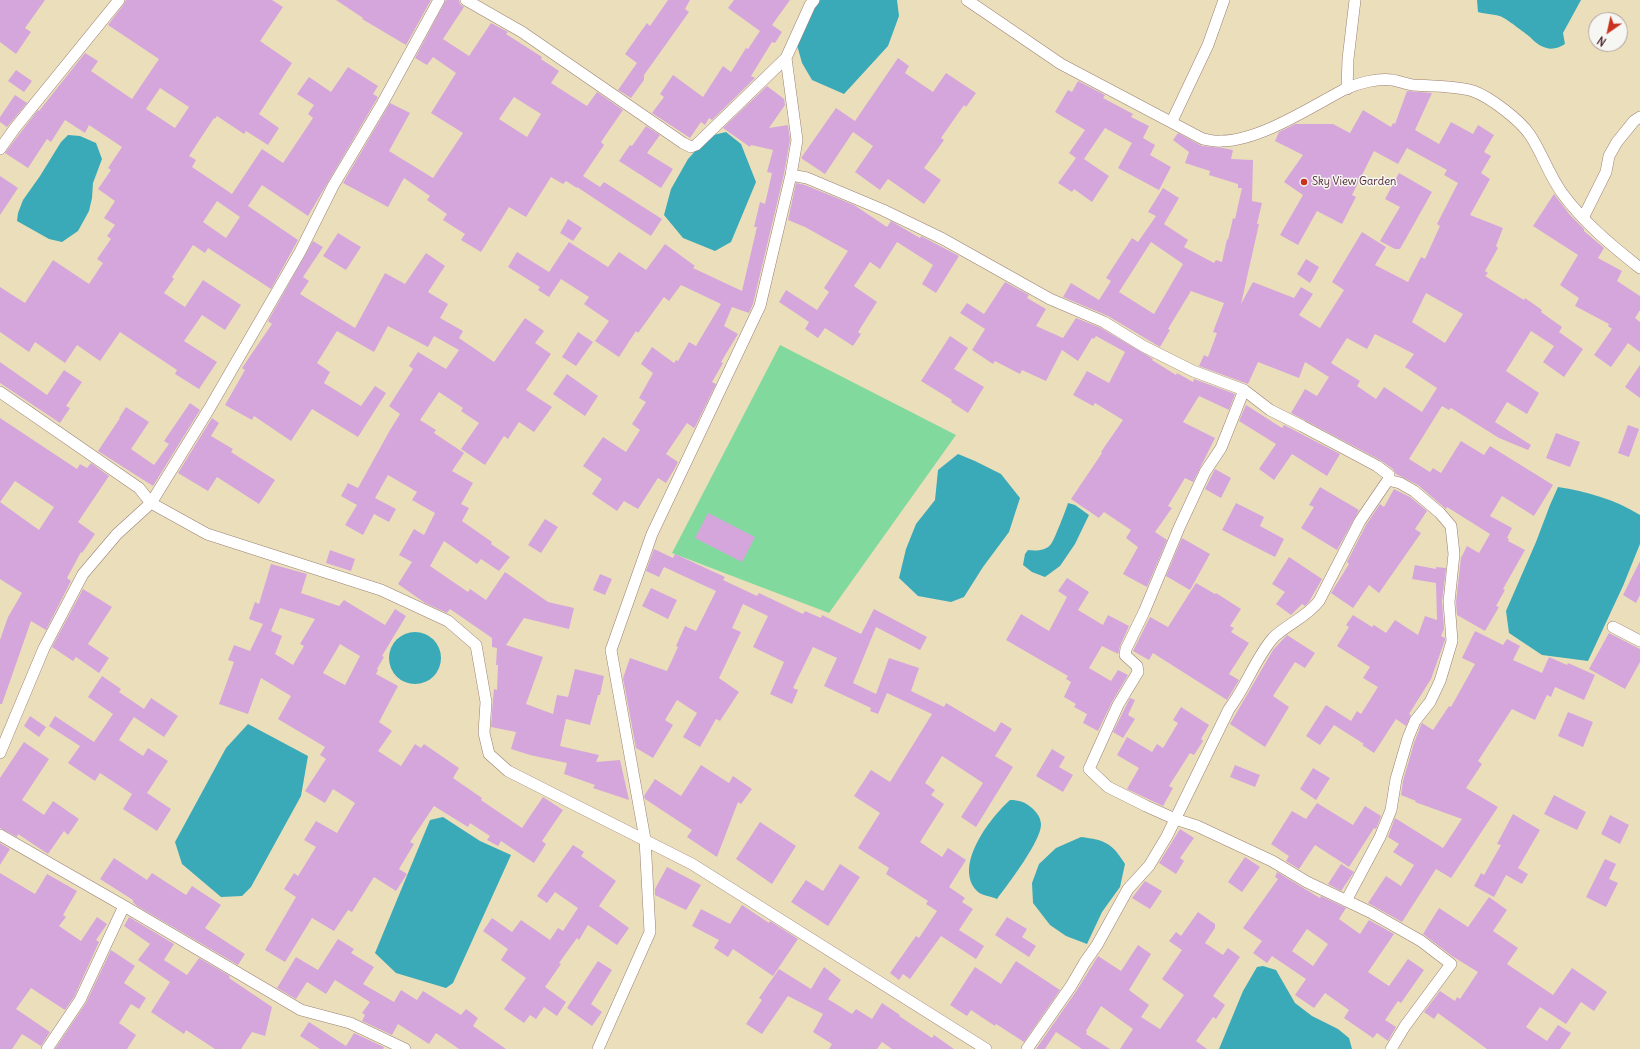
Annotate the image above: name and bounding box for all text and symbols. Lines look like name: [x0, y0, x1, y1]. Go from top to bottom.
north arrow: [1588, 12, 1628, 52]
text: N: [1595, 33, 1609, 49]
place label: Sky View Garden: [1312, 175, 1396, 189]
marker: Sky View Garden: [1299, 177, 1309, 187]

